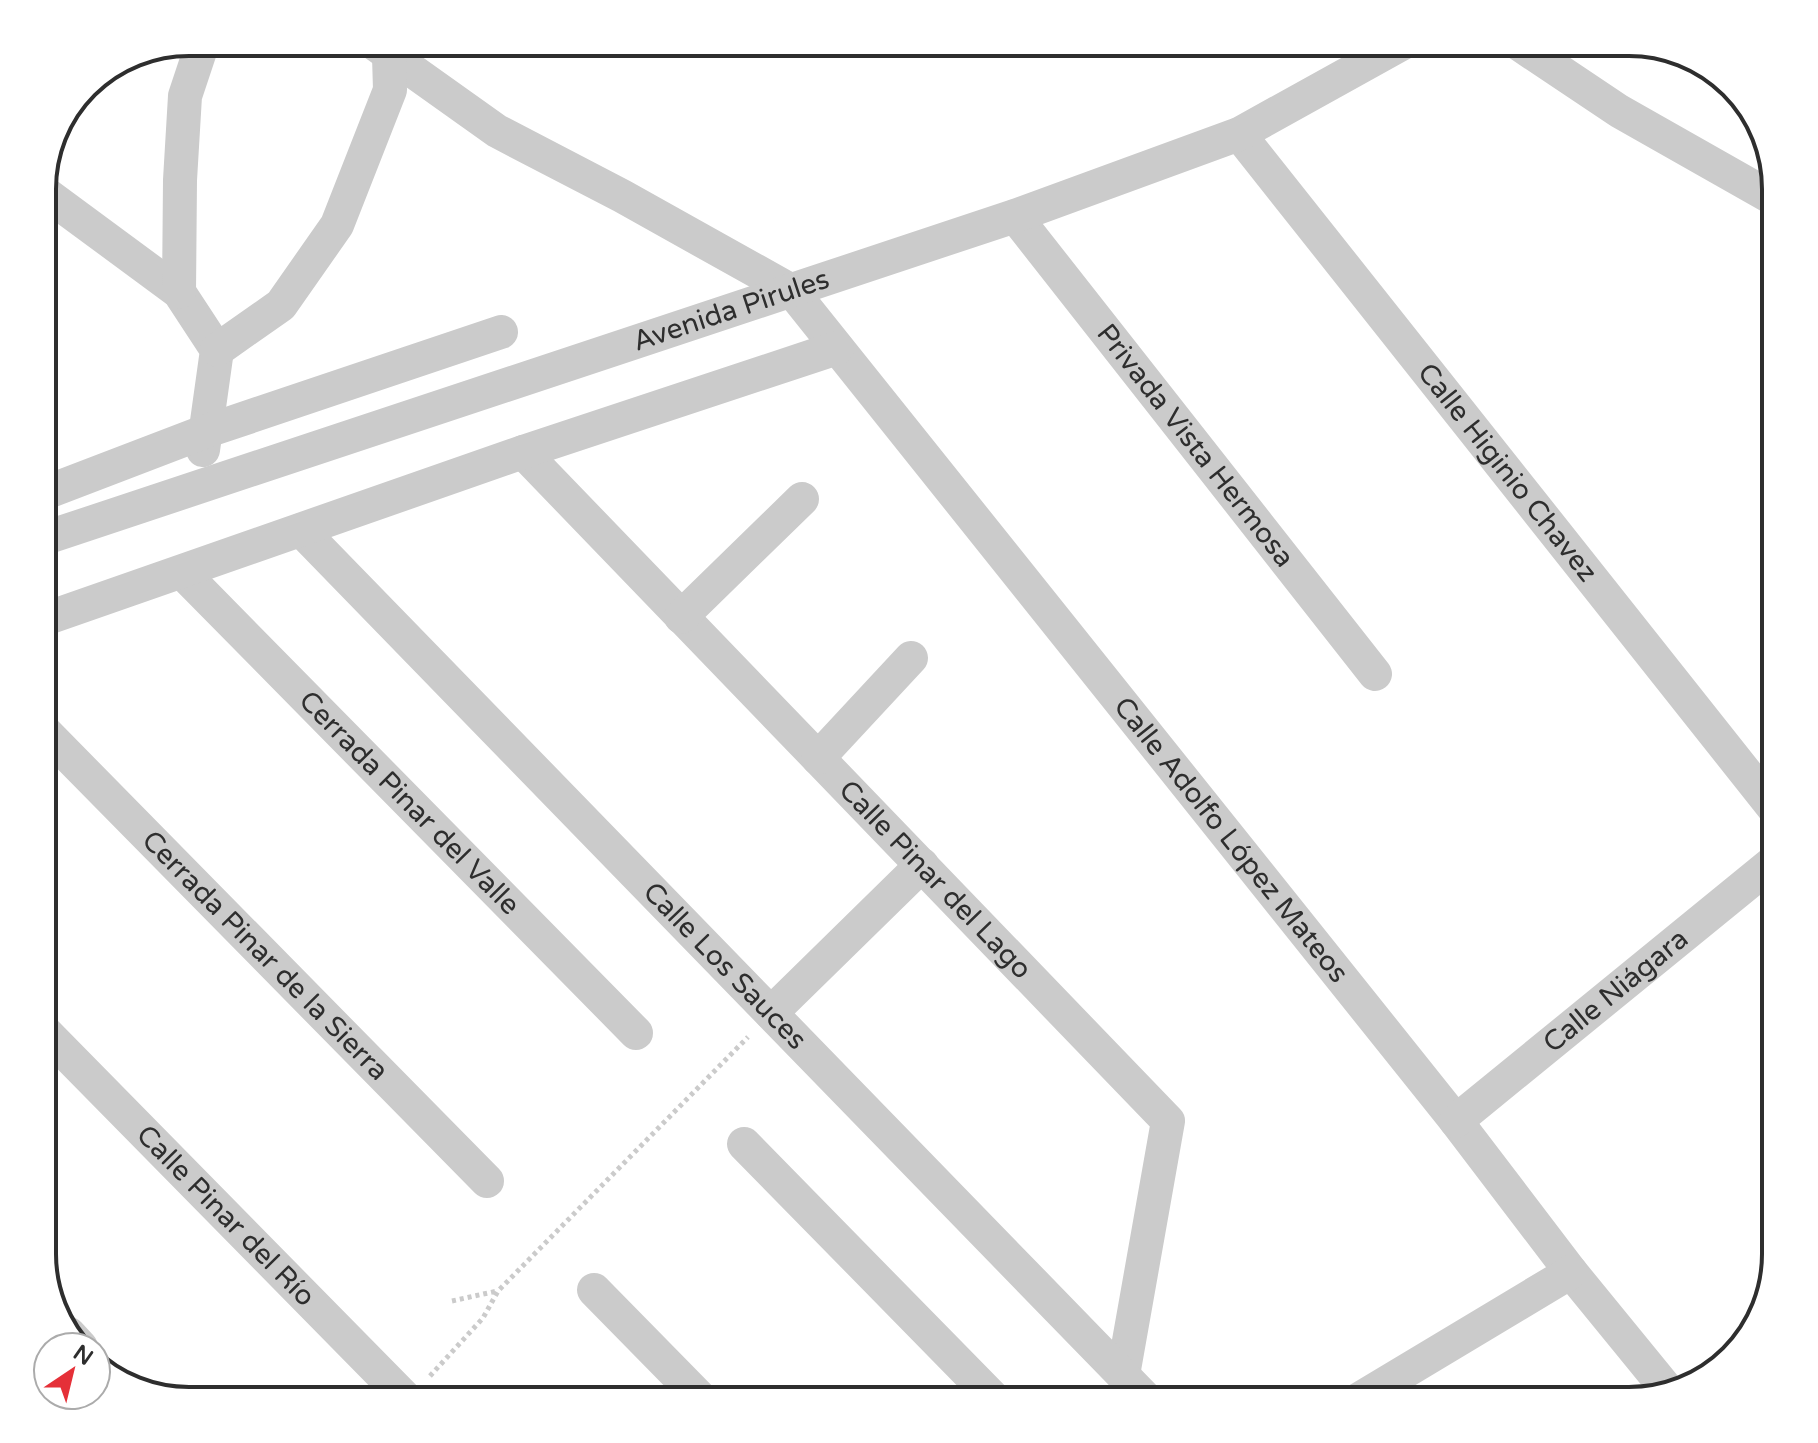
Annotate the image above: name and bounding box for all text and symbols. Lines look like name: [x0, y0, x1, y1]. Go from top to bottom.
street label: Avenida Pirules: [628, 262, 834, 359]
street label: Privada Vista Hermosa: [1089, 317, 1301, 574]
street label: Calle Higinio Chavez: [1410, 356, 1605, 589]
street label: Cerrada Pinar del Valle: [292, 684, 527, 922]
street label: Calle Adolfo López Mateos: [1107, 690, 1356, 990]
street label: Calle Pinar del Lago: [832, 773, 1039, 986]
street label: Cerrada Pinar de la Sierra: [135, 824, 395, 1088]
street label: Calle Los Sauces: [636, 875, 814, 1057]
street label: Calle Niágara: [1536, 922, 1695, 1060]
street label: Calle Pinar del Río: [129, 1118, 322, 1313]
north arrow: [32, 1331, 112, 1411]
text: N: [68, 1340, 98, 1371]

